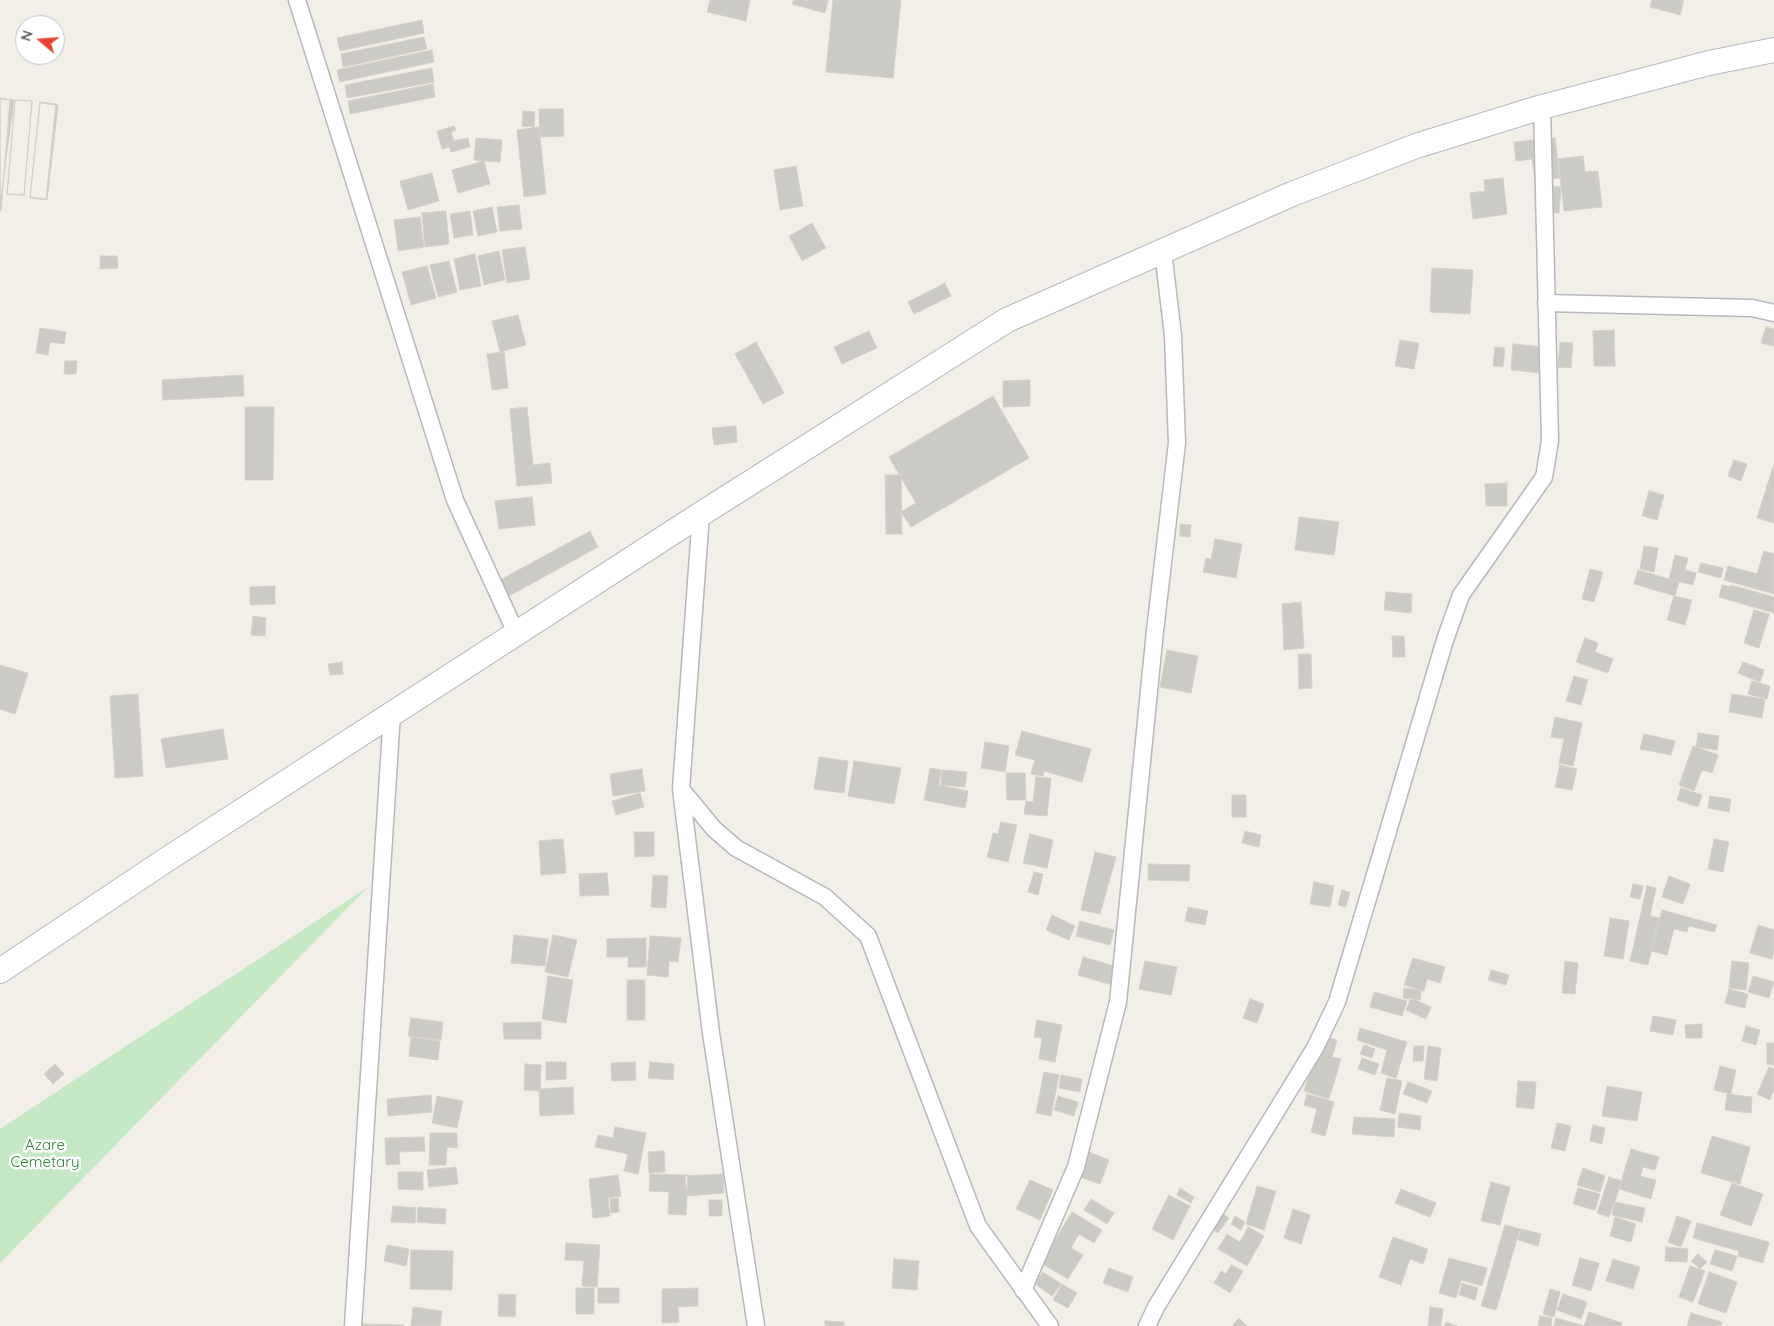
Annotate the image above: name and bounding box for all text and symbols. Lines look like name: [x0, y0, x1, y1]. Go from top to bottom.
north arrow: [15, 15, 65, 65]
text: N: [17, 28, 37, 43]
park label: Azare Cemetary: [11, 1136, 79, 1171]

